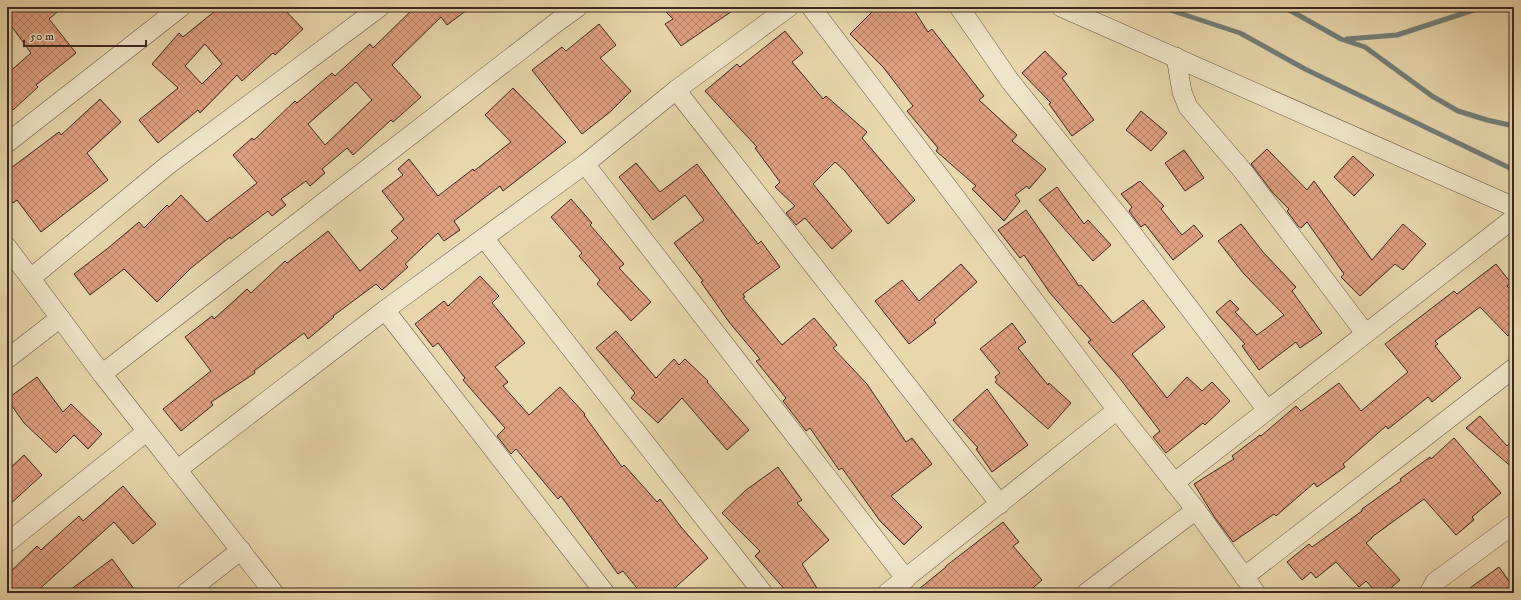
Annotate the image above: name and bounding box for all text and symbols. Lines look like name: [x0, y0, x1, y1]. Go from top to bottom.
scale bar: [24, 22, 146, 48]
text: 50 m: [30, 29, 54, 44]

